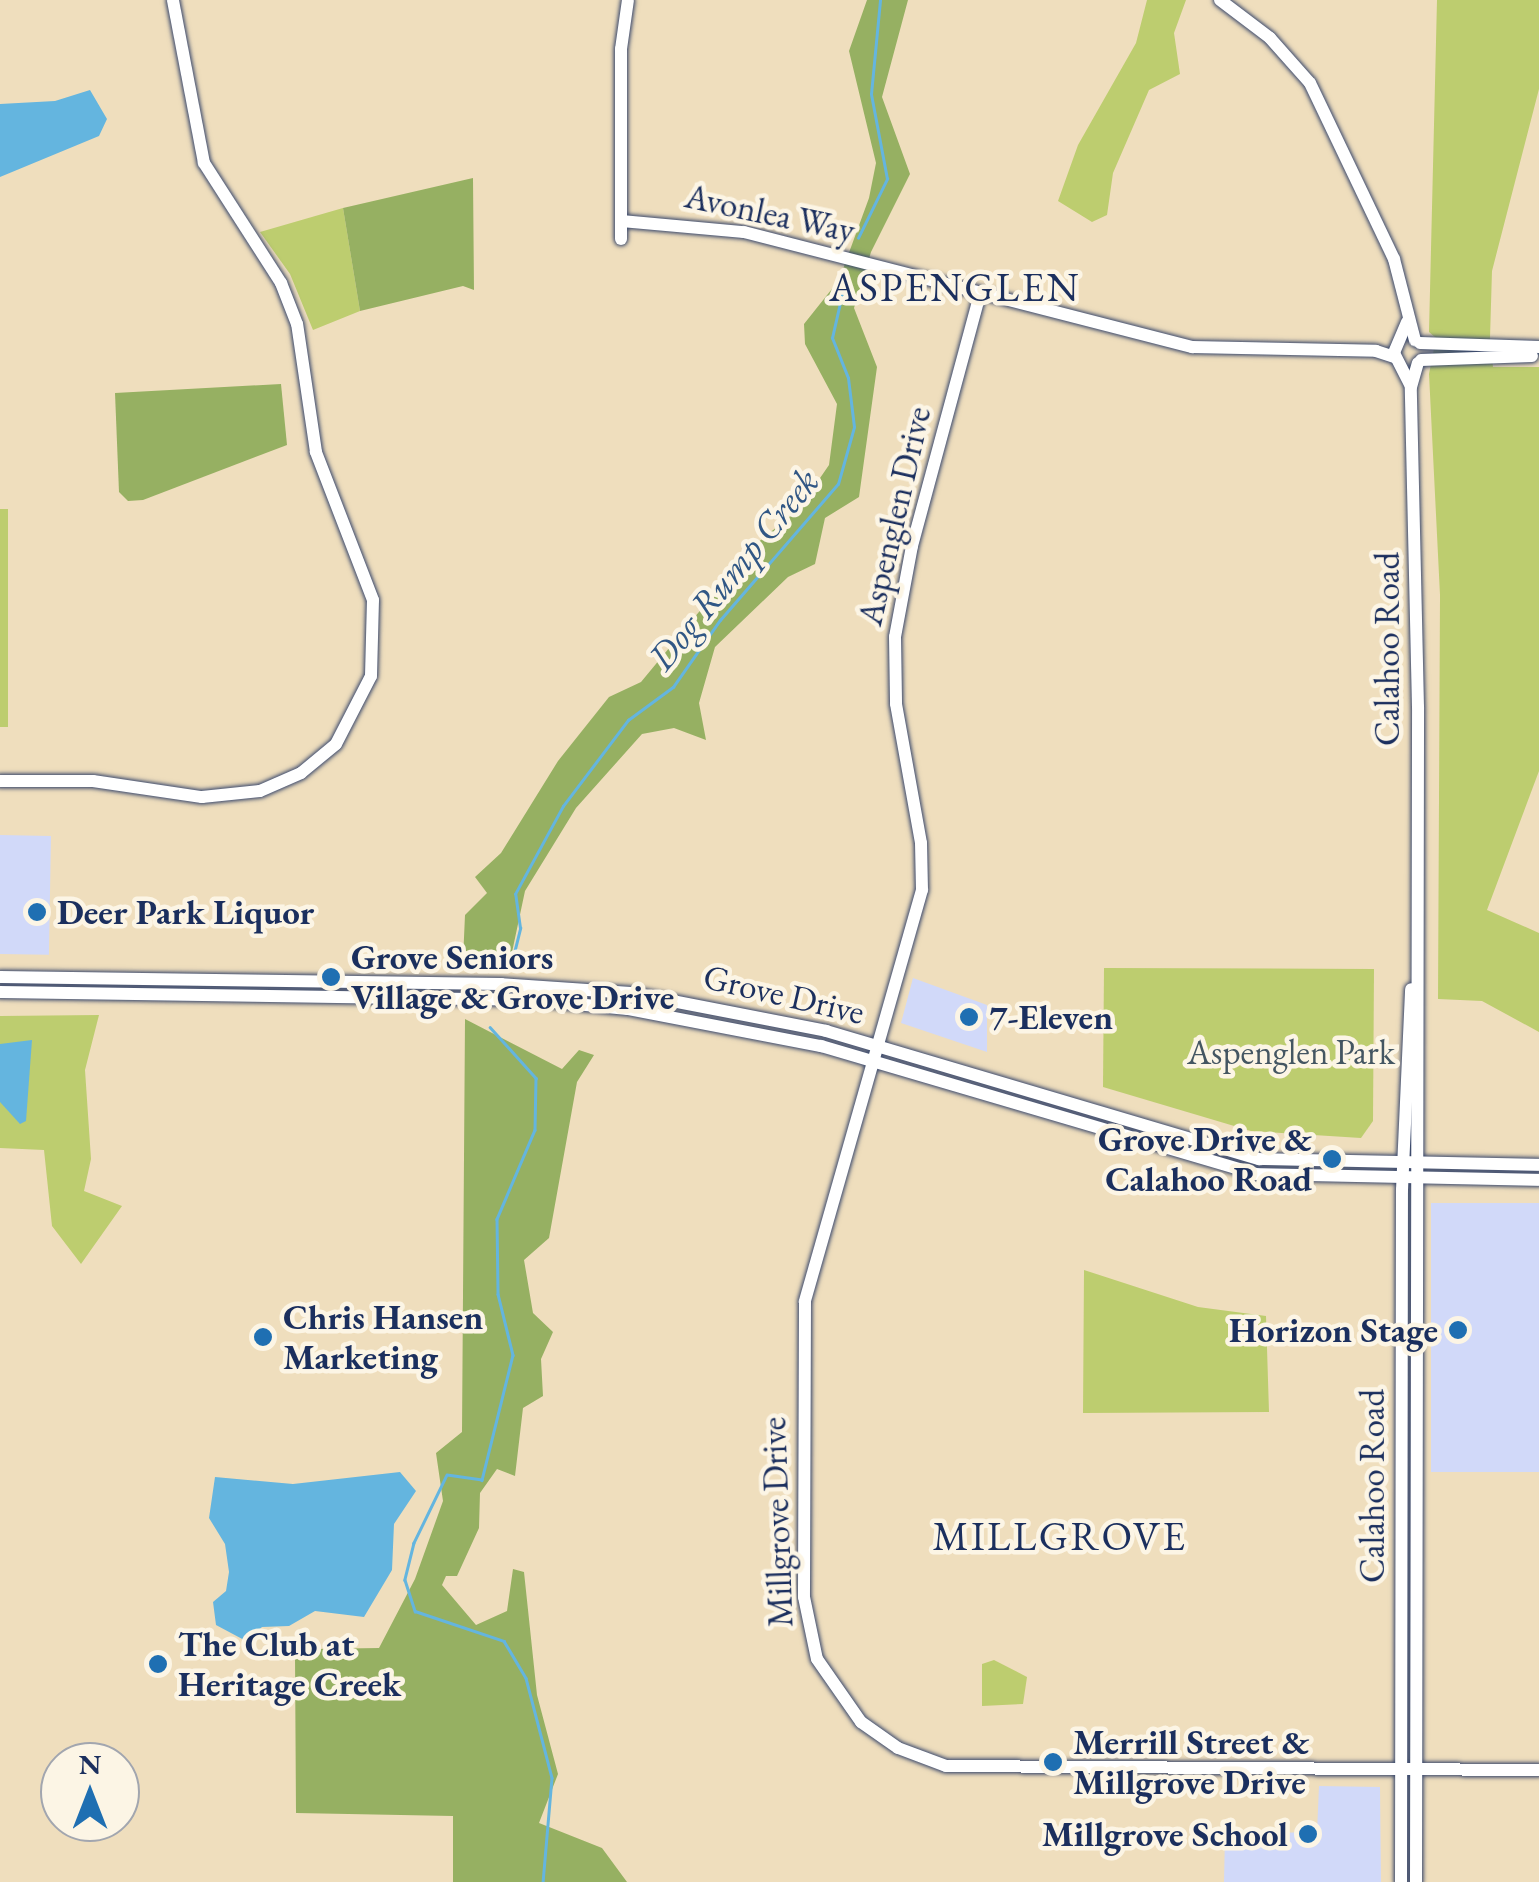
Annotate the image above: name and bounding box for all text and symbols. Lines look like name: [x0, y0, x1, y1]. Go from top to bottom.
street label: Avonlea Way: [681, 175, 859, 251]
district label: ASPENGLEN: [829, 263, 1081, 311]
street label: Aspenglen Drive: [848, 402, 940, 630]
water label: Dog Rump Creek: [638, 459, 828, 679]
street label: Calahoo Road: [1366, 552, 1408, 746]
place label: Deer Park Liquor: [57, 891, 314, 933]
marker: Deer Park Liquor: [26, 901, 48, 923]
place label: Grove Seniors Village & Grove Drive: [351, 936, 674, 1018]
street label: Grove Drive: [699, 955, 869, 1033]
marker: Grove Seniors Village & Grove Drive: [320, 966, 342, 988]
place label: 7-Eleven: [989, 996, 1113, 1038]
marker: 7-Eleven: [958, 1006, 980, 1028]
park label: Aspenglen Park: [1187, 1031, 1395, 1073]
place label: Grove Drive & Calahoo Road: [1098, 1118, 1312, 1200]
marker: Grove Drive & Calahoo Road: [1321, 1148, 1343, 1170]
place label: Chris Hansen Marketing: [283, 1296, 483, 1378]
place label: Horizon Stage: [1229, 1309, 1438, 1351]
marker: Horizon Stage: [1447, 1319, 1469, 1341]
marker: Chris Hansen Marketing: [252, 1326, 274, 1348]
street label: Calahoo Road: [1351, 1389, 1393, 1583]
street label: Millgrove Drive: [752, 1416, 802, 1628]
district label: MILLGROVE: [932, 1512, 1188, 1560]
place label: The Club at Heritage Creek: [178, 1623, 401, 1705]
marker: The Club at Heritage Creek: [147, 1653, 169, 1675]
place label: Merrill Street & Millgrove Drive: [1073, 1721, 1310, 1803]
north arrow: [40, 1742, 140, 1842]
text: N: [79, 1746, 101, 1782]
marker: Merrill Street & Millgrove Drive: [1042, 1751, 1064, 1773]
place label: Millgrove School: [1042, 1813, 1288, 1855]
marker: Millgrove School: [1297, 1823, 1319, 1845]

